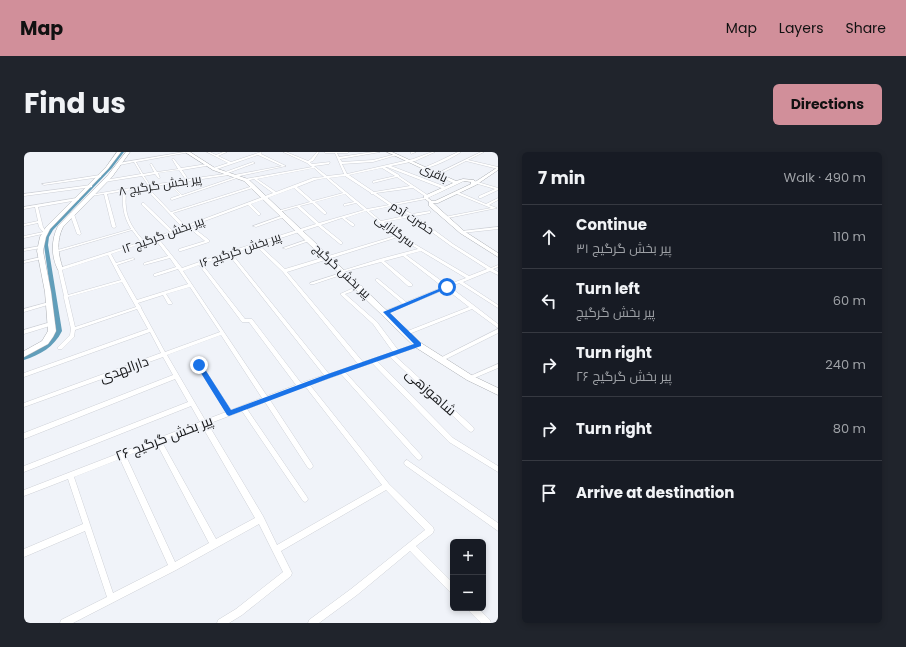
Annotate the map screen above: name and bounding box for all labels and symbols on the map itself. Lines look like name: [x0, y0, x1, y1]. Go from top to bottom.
street label: باقری: [418, 159, 451, 186]
street label: پیر بخش گرگیج ۸: [117, 169, 204, 200]
street label: حضرت آدم: [387, 197, 438, 238]
street label: سرگلزایی: [372, 210, 419, 251]
street label: پیر بخش گرگیج ۱۲: [119, 212, 207, 258]
street label: پیر بخش گرگیج ۱۶: [197, 227, 284, 272]
street label: پیر بخش گرگیج: [309, 240, 375, 303]
route start: [438, 278, 456, 296]
street label: دارالهدی: [97, 351, 151, 387]
route end: [190, 356, 208, 374]
street label: شاهوزهی: [401, 364, 461, 420]
street label: پیر بخش گرگیج ۲۶: [112, 410, 216, 466]

